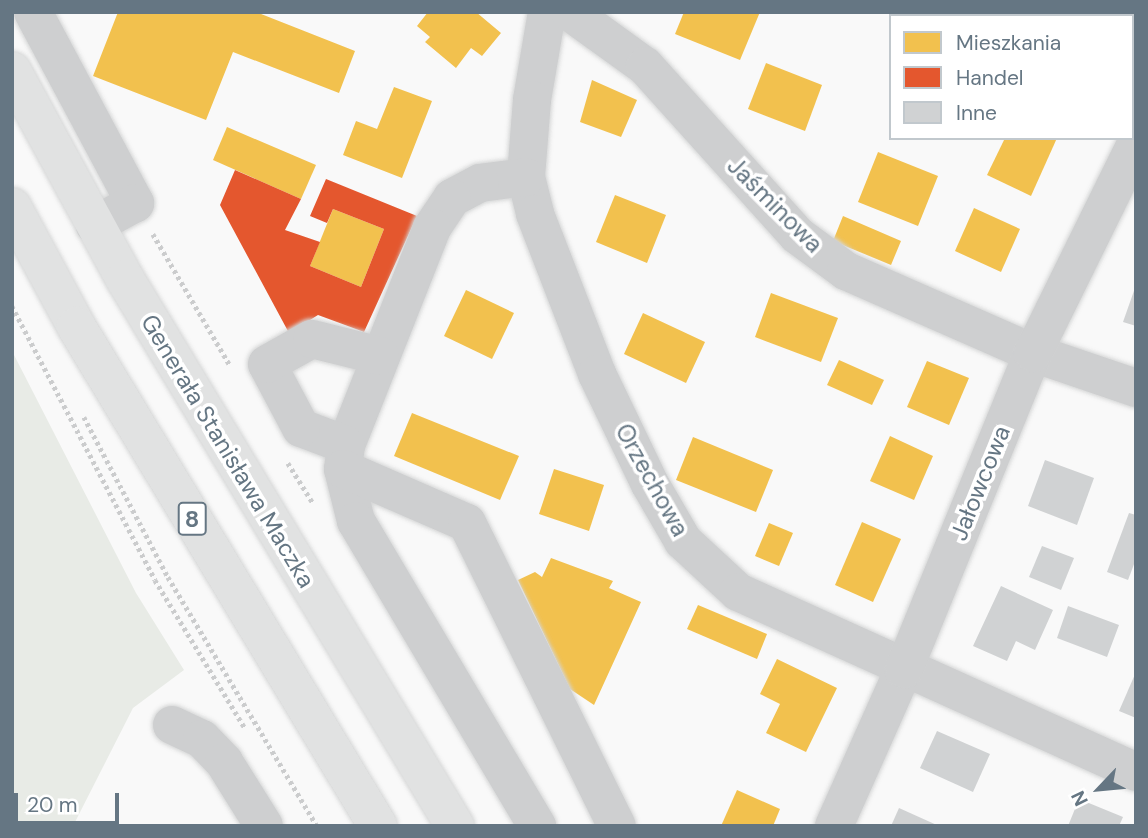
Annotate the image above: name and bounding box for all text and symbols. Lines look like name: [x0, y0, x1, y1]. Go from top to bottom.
legend: [889, 14, 1134, 140]
text: Mieszkania: [956, 29, 1061, 57]
text: Handel: [956, 64, 1024, 92]
text: Inne: [956, 99, 997, 127]
street label: Jaśminowa: [721, 151, 829, 259]
street label: Generała Stanisława Maczka: [135, 309, 321, 593]
street label: Orzechowa: [609, 419, 695, 541]
street label: Jałowcowa: [944, 421, 1016, 545]
road number: 8: [176, 499, 208, 538]
north arrow: [1064, 754, 1134, 824]
scale bar: [18, 778, 122, 822]
text: N: [1065, 787, 1094, 810]
text: 20 m: [27, 791, 78, 819]

